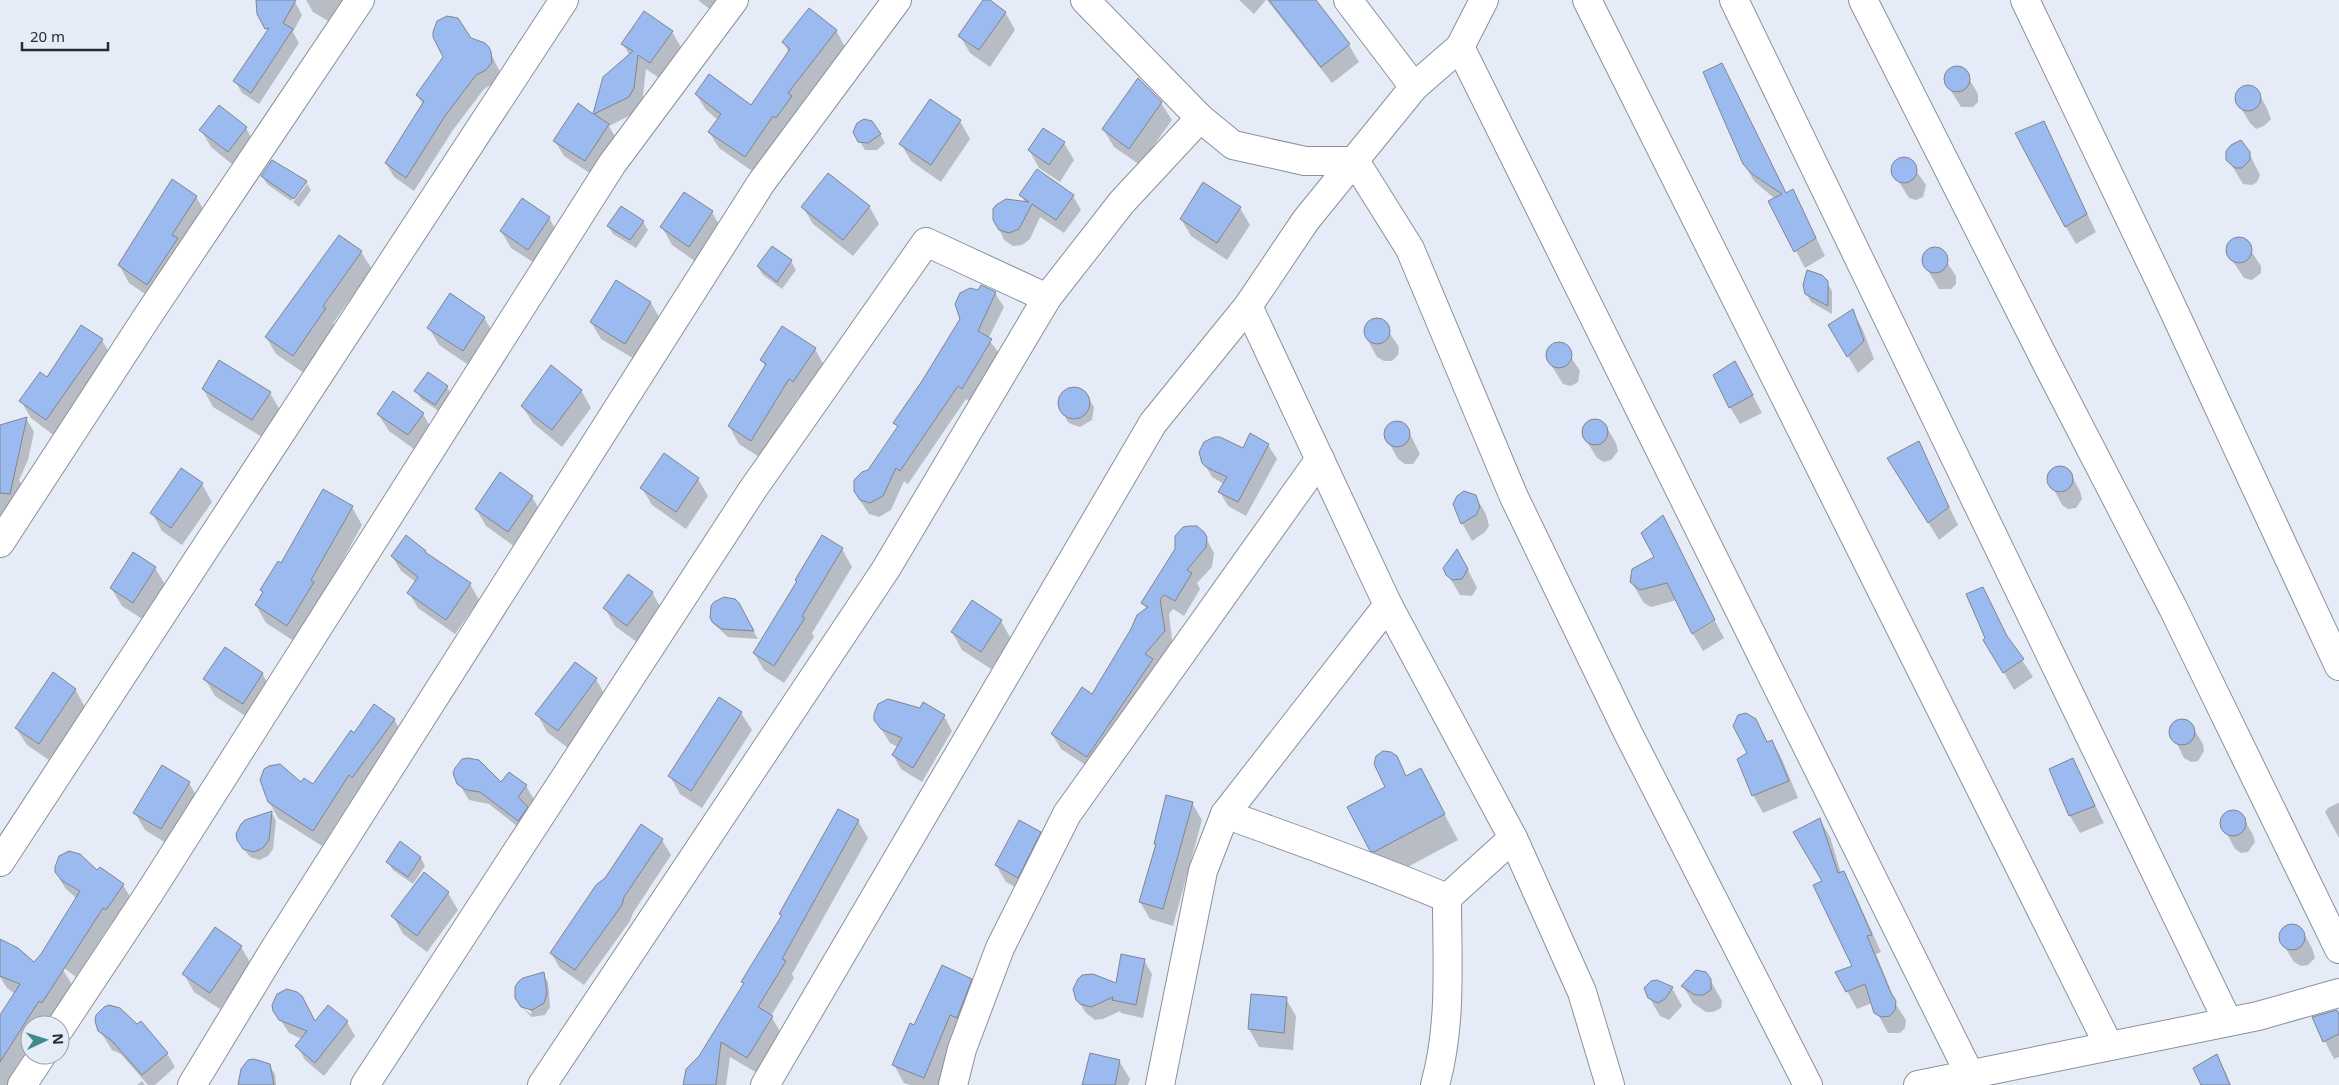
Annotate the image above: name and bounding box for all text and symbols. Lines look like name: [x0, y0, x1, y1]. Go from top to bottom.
scale bar: [22, 20, 109, 52]
text: 20 m: [30, 26, 65, 46]
north arrow: [20, 1015, 70, 1065]
text: N: [49, 1033, 68, 1045]

